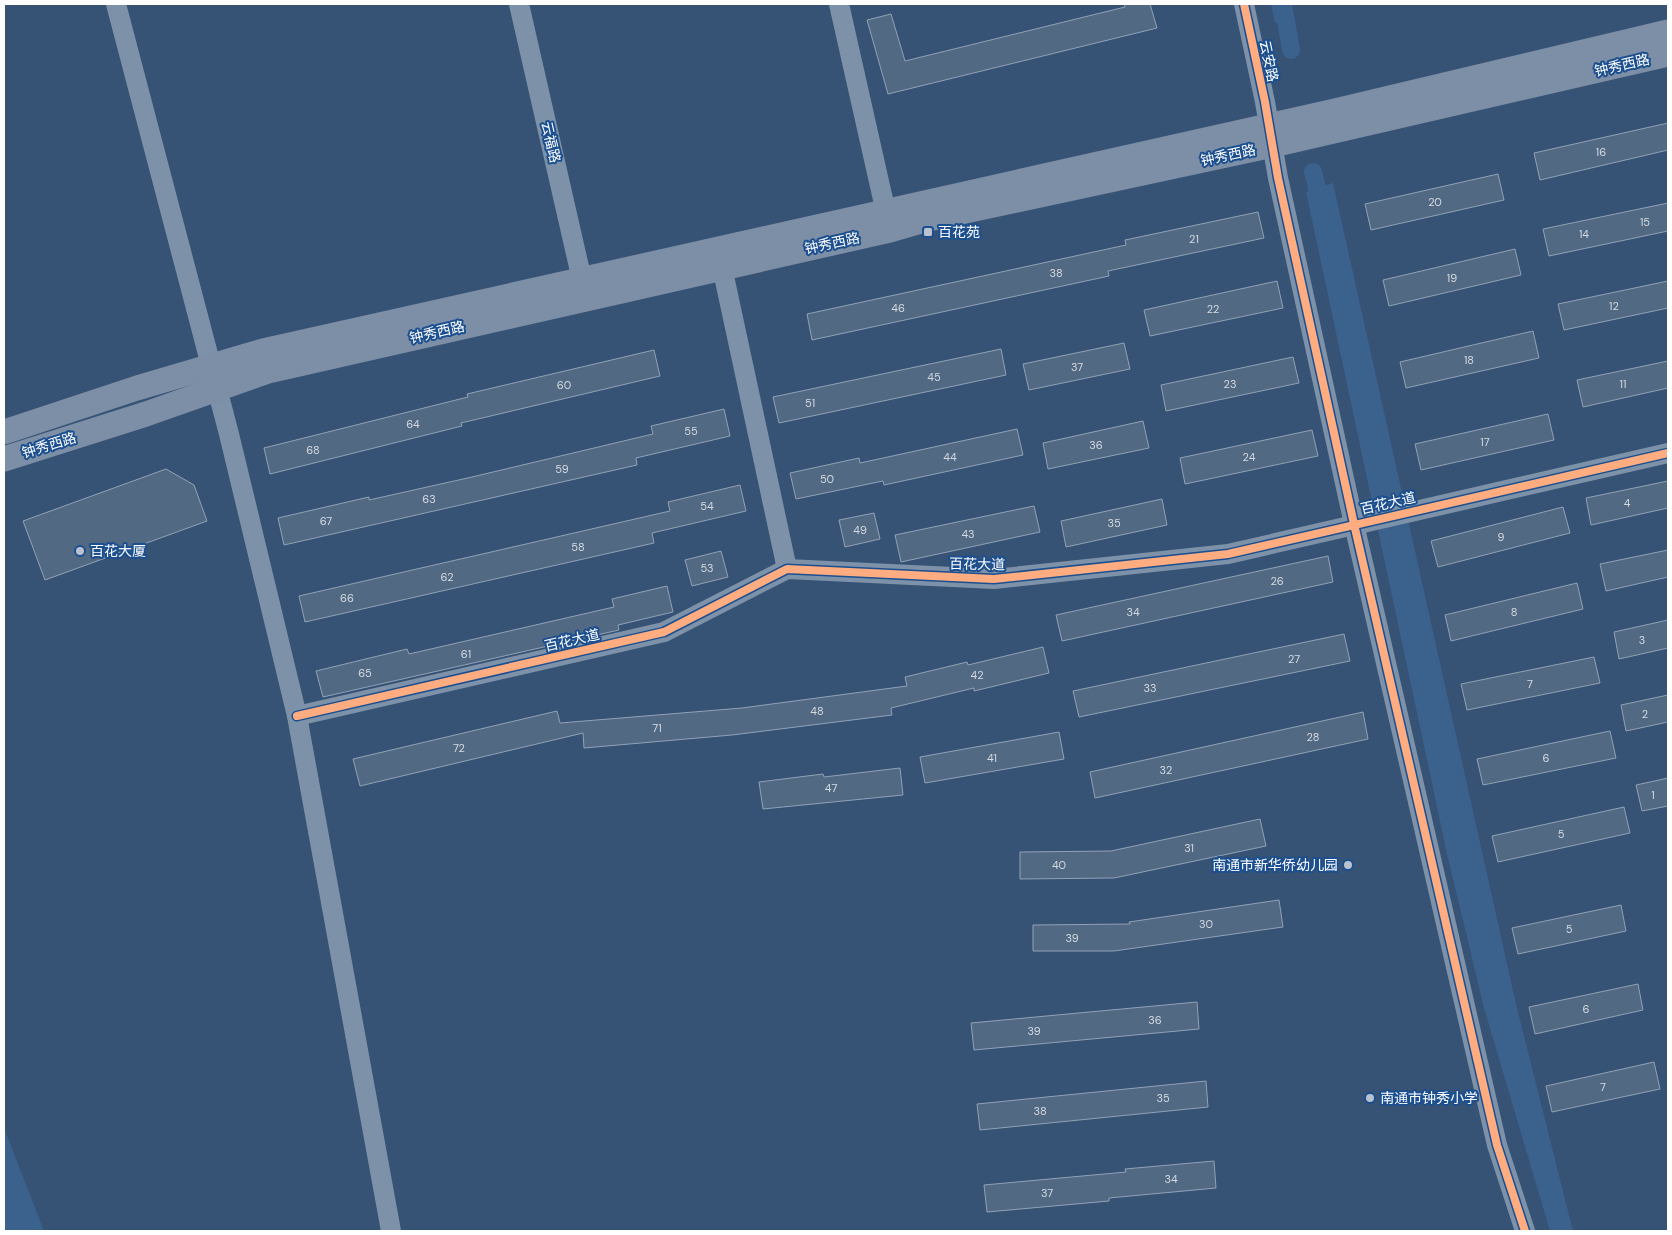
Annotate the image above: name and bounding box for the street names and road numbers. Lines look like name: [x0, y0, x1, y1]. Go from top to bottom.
street label: 云安路: [1256, 39, 1282, 83]
street label: 钟秀西路: [1593, 50, 1651, 80]
street label: 云福路: [538, 120, 564, 164]
street label: 钟秀西路: [1199, 140, 1257, 170]
street label: 钟秀西路: [803, 228, 861, 258]
street label: 钟秀西路: [408, 317, 466, 347]
street label: 钟秀西路: [20, 428, 78, 462]
street label: 百花大道: [1359, 488, 1417, 518]
street label: 百花大道: [949, 555, 1005, 573]
street label: 百花大道: [543, 625, 601, 655]

